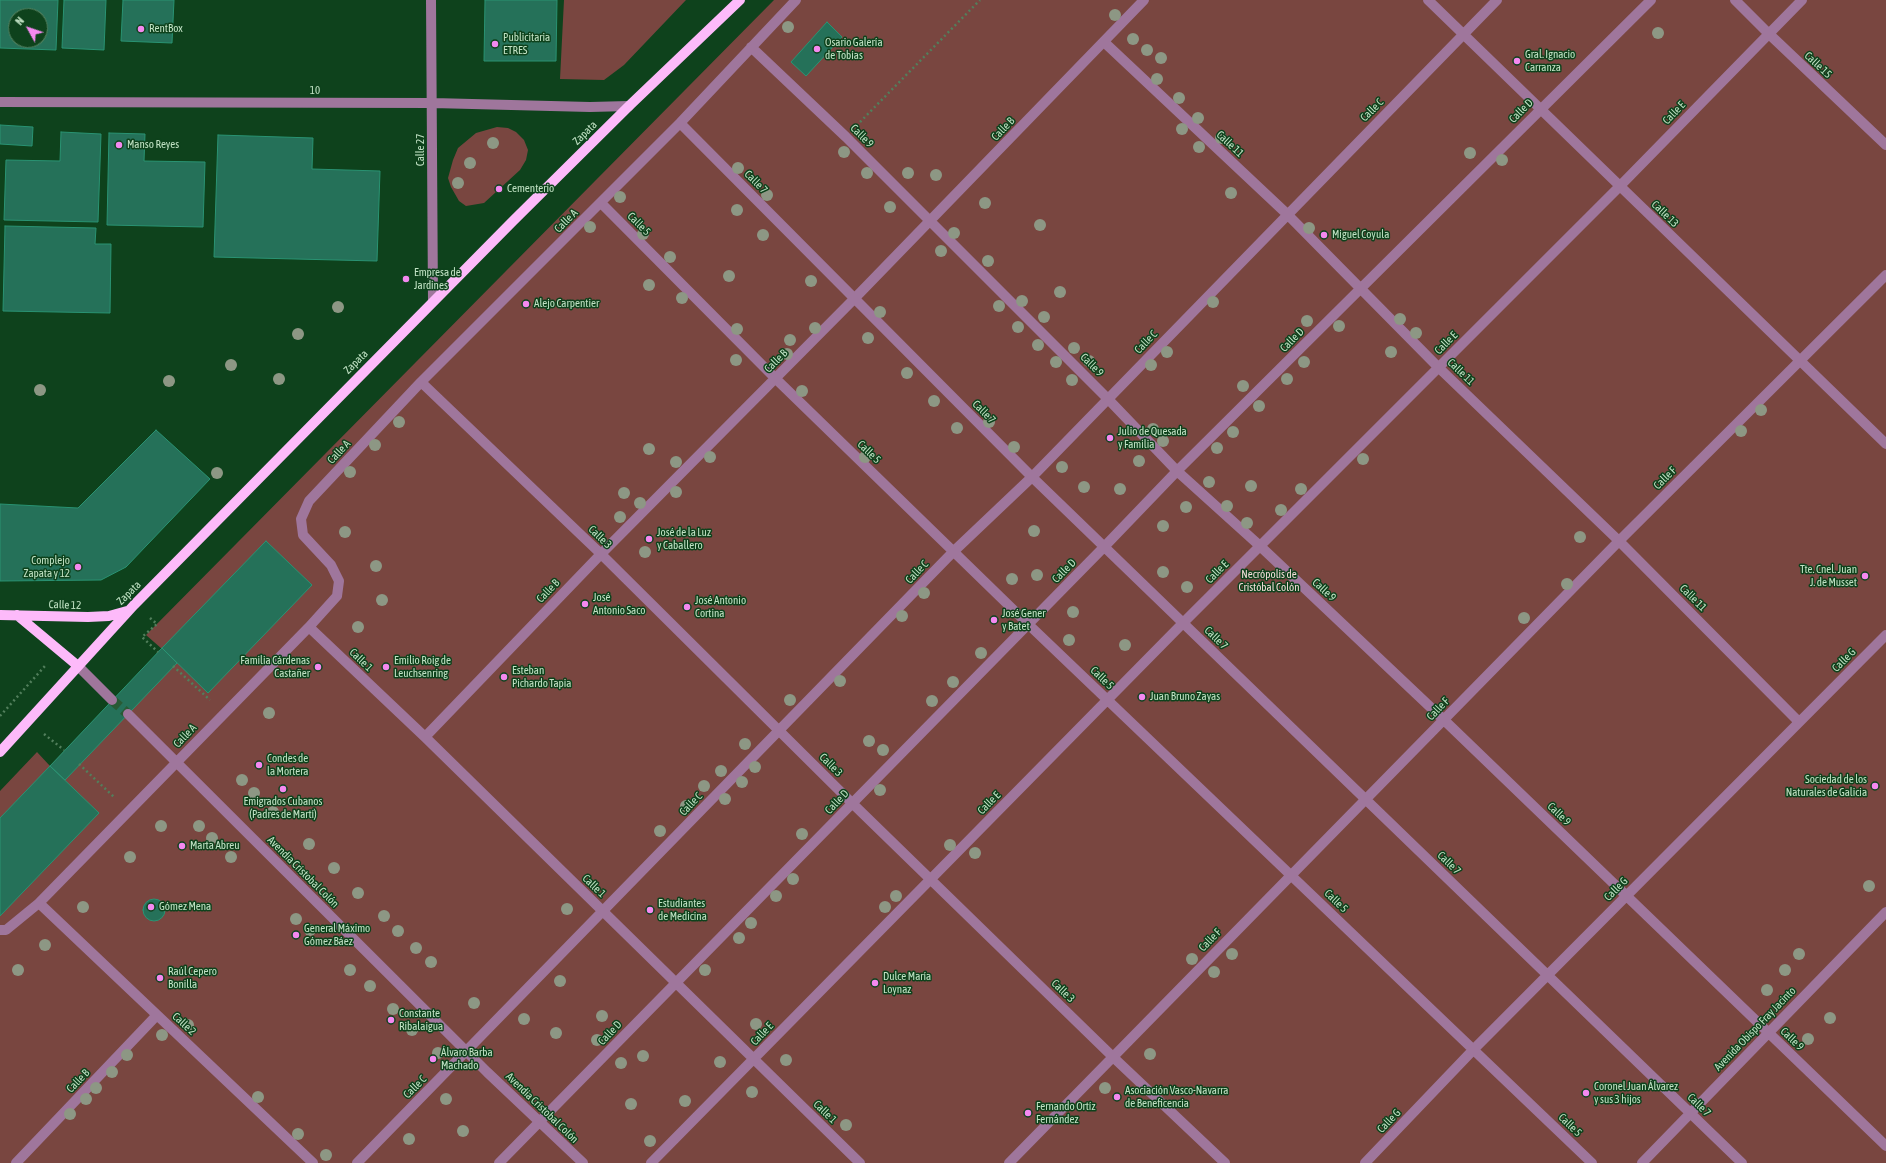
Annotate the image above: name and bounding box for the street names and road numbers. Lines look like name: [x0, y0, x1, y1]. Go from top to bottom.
street label: Calle 15: [1802, 49, 1834, 81]
street label: 10: [310, 84, 320, 98]
street label: Calle C: [1358, 96, 1386, 124]
street label: Calle D: [1506, 96, 1536, 126]
street label: Calle E: [1660, 99, 1688, 127]
street label: Calle B: [989, 115, 1017, 143]
street label: Zapata: [570, 118, 600, 148]
street label: Calle 9: [848, 122, 876, 150]
street label: Calle 11: [1214, 128, 1246, 160]
street label: Calle 27: [414, 134, 428, 166]
street label: Calle 7: [742, 168, 770, 196]
street label: Calle 13: [1649, 198, 1681, 230]
street label: Calle A: [552, 207, 580, 235]
street label: Calle 5: [625, 210, 653, 238]
street label: Calle D: [1277, 325, 1307, 355]
street label: Calle C: [1132, 328, 1160, 356]
street label: Calle E: [1432, 329, 1460, 357]
street label: Zapata: [341, 347, 371, 377]
street label: Calle B: [762, 347, 790, 375]
street label: Calle 9: [1078, 351, 1106, 379]
street label: Calle 11: [1445, 356, 1477, 388]
street label: Calle 7: [970, 398, 998, 426]
street label: Calle A: [325, 437, 353, 467]
street label: Calle 5: [855, 438, 883, 466]
street label: Calle F: [1651, 464, 1679, 492]
street label: Calle 3: [586, 523, 614, 551]
street label: Calle D: [1049, 556, 1079, 586]
street label: Calle C: [903, 558, 931, 586]
street label: Calle E: [1203, 558, 1231, 586]
street label: Calle 9: [1309, 576, 1339, 604]
street label: Calle B: [534, 577, 562, 605]
street label: Zapata: [114, 578, 144, 608]
street label: Calle 11: [1677, 582, 1709, 614]
street label: Calle 12: [48, 598, 82, 612]
street label: Calle 7: [1202, 624, 1230, 652]
street label: Calle G: [1829, 645, 1859, 675]
street label: Calle 1: [347, 646, 375, 674]
street label: Calle 5: [1088, 664, 1116, 692]
street label: Calle F: [1424, 695, 1452, 723]
street label: Calle A: [171, 721, 199, 751]
street label: Calle 3: [817, 751, 845, 779]
street label: Calle D: [822, 787, 852, 817]
street label: Calle E: [975, 789, 1003, 817]
street label: Calle C: [677, 790, 705, 818]
street label: Calle 9: [1545, 800, 1573, 828]
street label: Avendia Cristobal Colón: [265, 834, 341, 910]
street label: Calle 7: [1435, 849, 1463, 877]
street label: Calle 1: [580, 872, 608, 900]
street label: Calle G: [1601, 874, 1631, 904]
street label: Calle 5: [1322, 887, 1350, 915]
street label: Calle F: [1196, 926, 1224, 954]
street label: Calle 3: [1049, 977, 1077, 1005]
street label: Avenida Obispo Fray Jacinto: [1711, 984, 1799, 1074]
street label: Calle 2: [169, 1010, 199, 1038]
street label: Calle D: [595, 1018, 625, 1048]
street label: Calle E: [748, 1020, 776, 1048]
street label: Calle 9: [1778, 1025, 1806, 1053]
street label: Calle B: [64, 1067, 92, 1095]
street label: Avendia Cristobal Colón: [503, 1070, 581, 1146]
street label: Calle C: [401, 1073, 429, 1101]
street label: Calle 7: [1685, 1091, 1713, 1119]
street label: Calle 1: [811, 1098, 839, 1126]
street label: Calle G: [1374, 1106, 1404, 1136]
street label: Calle 5: [1556, 1111, 1584, 1139]

